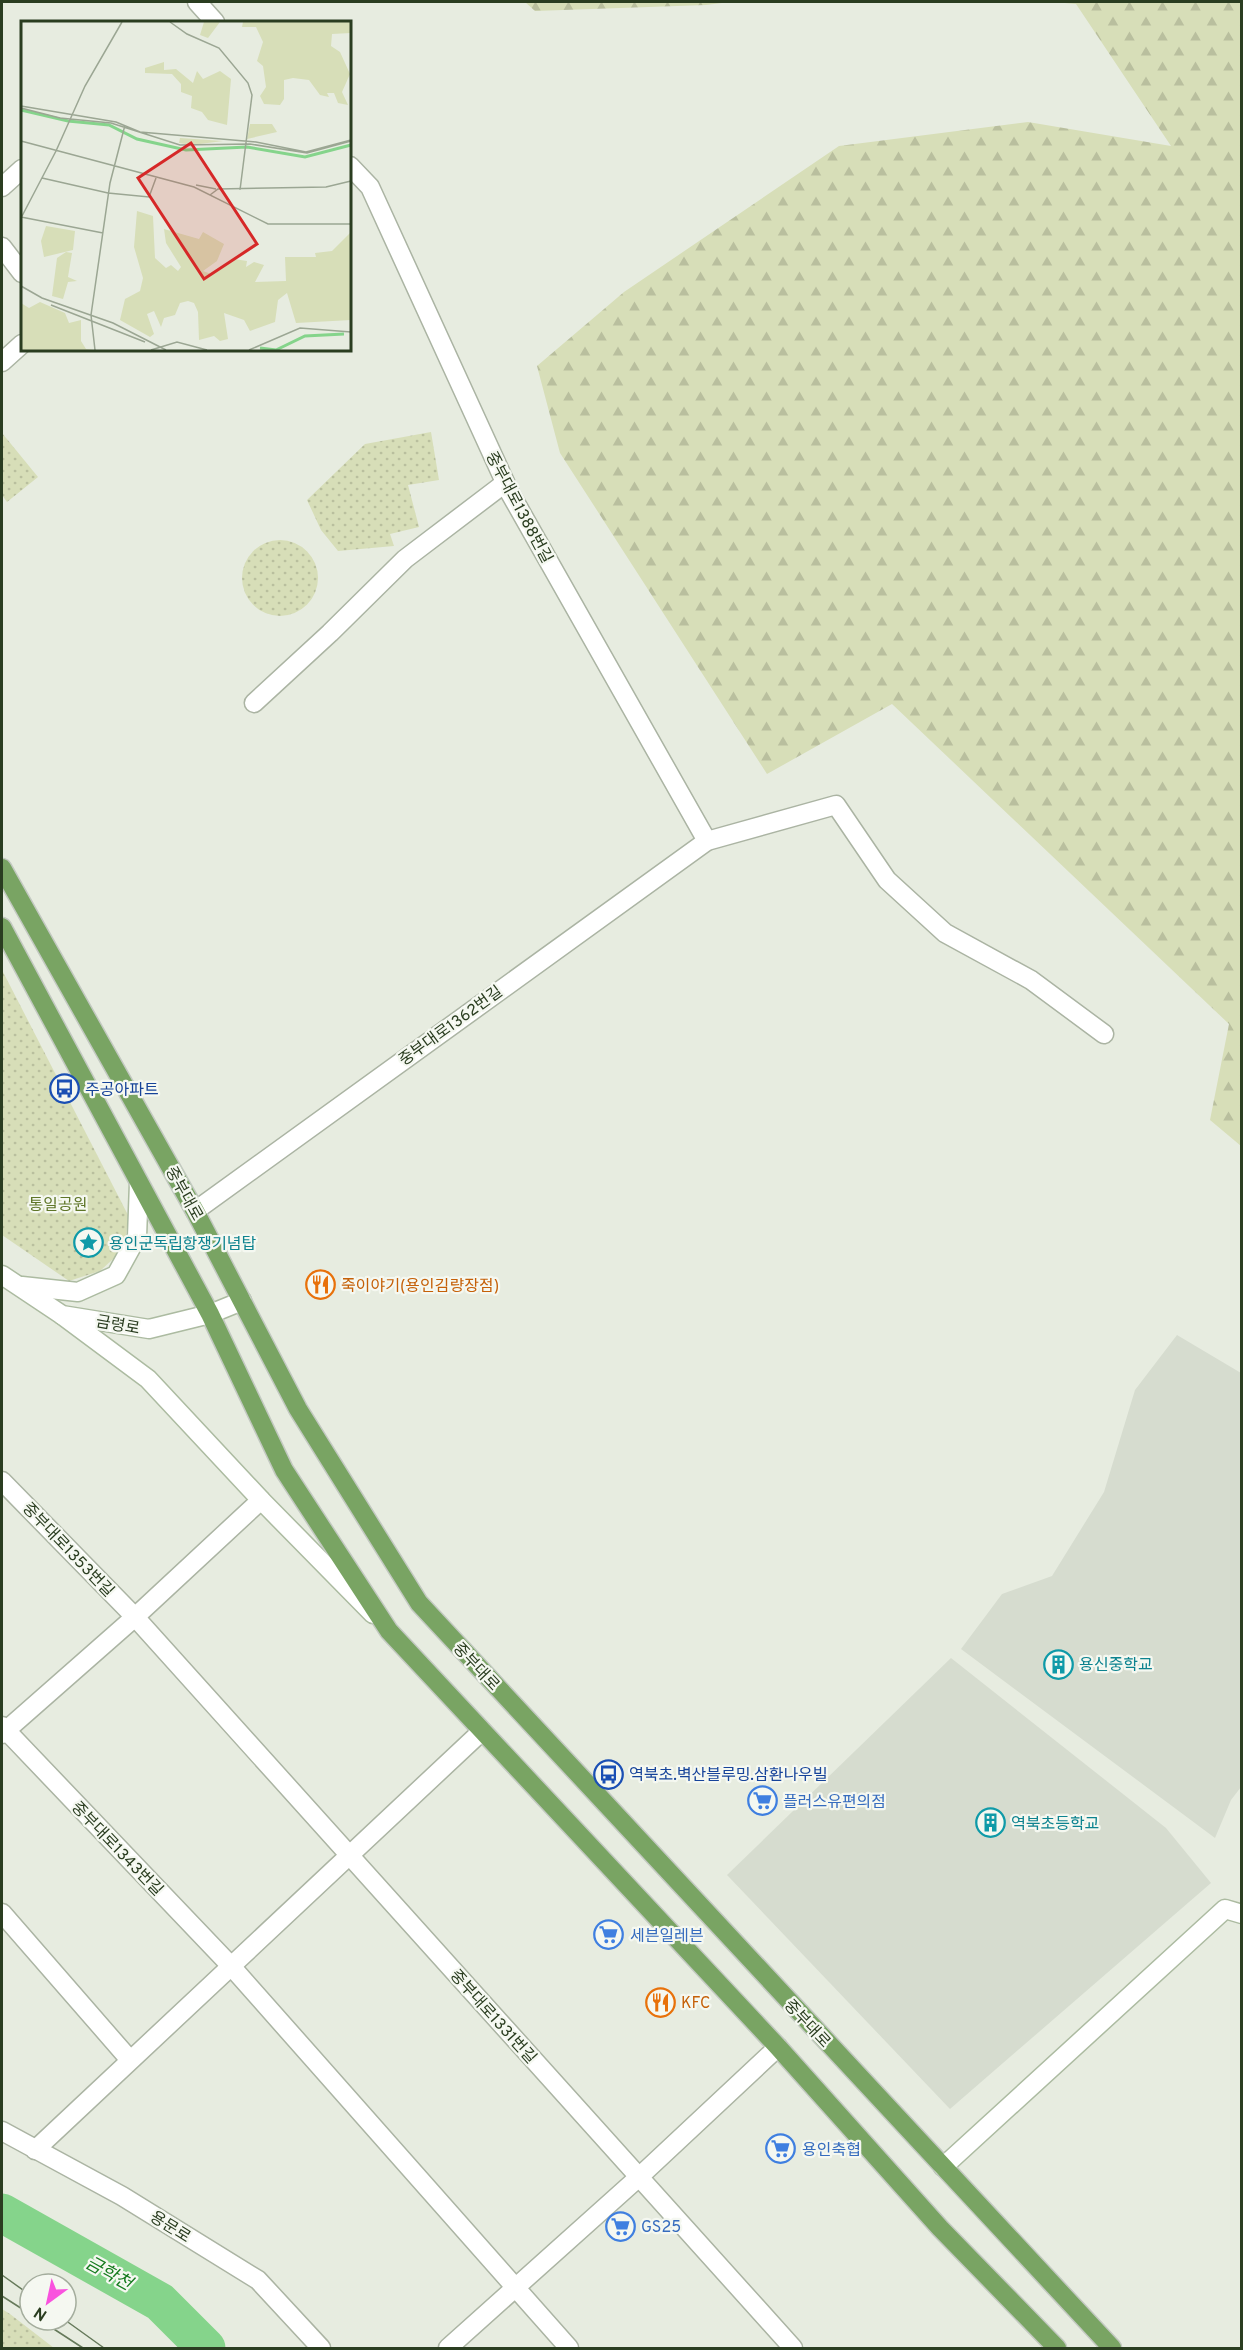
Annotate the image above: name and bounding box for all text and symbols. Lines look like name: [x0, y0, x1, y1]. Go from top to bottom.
inset map: [21, 21, 351, 351]
street label: 중부대로1388번길: [480, 449, 556, 567]
street label: 중부대로1362번길: [395, 982, 507, 1071]
bus stop icon: 주공아파트: [48, 1073, 80, 1105]
place label: 주공아파트: [85, 1081, 159, 1101]
street label: 중부대로: [160, 1163, 206, 1225]
park label: 통일공원: [29, 1196, 87, 1216]
place icon: 용인군독립항쟁기념탑: [72, 1227, 104, 1259]
place label: 용인군독립항쟁기념탑: [109, 1235, 256, 1255]
restaurant icon: 죽이야기(용인김량장점): [304, 1269, 336, 1301]
place label: 죽이야기(용인김량장점): [341, 1277, 499, 1297]
street label: 금령로: [94, 1312, 141, 1340]
street label: 중부대로1353번길: [17, 1499, 118, 1602]
street label: 중부대로: [448, 1639, 503, 1696]
building icon: 용신중학교: [1042, 1648, 1074, 1680]
place label: 용신중학교: [1079, 1656, 1153, 1676]
bus stop icon: 역북초.벽산블루밍.삼환나우빌: [592, 1758, 624, 1790]
place label: 역북초.벽산블루밍.삼환나우빌: [629, 1766, 828, 1786]
supermarket icon: 플러스유편의점: [746, 1785, 778, 1817]
place label: 플러스유편의점: [783, 1793, 886, 1813]
street label: 중부대로1343번길: [66, 1798, 167, 1901]
building icon: 역북초등학교: [974, 1807, 1006, 1839]
place label: 역북초등학교: [1011, 1815, 1099, 1835]
supermarket icon: 세븐일레븐: [593, 1919, 625, 1951]
place label: 세븐일레븐: [630, 1927, 704, 1947]
street label: 중부대로1331번길: [445, 1966, 540, 2068]
restaurant icon: KFC: [644, 1986, 676, 2018]
place label: KFC: [681, 1994, 710, 2014]
street label: 중부대로: [779, 1996, 834, 2053]
supermarket icon: 용인축협: [765, 2133, 797, 2165]
place label: 용인축협: [802, 2141, 861, 2161]
street label: 용문로: [146, 2208, 194, 2248]
supermarket icon: GS25: [604, 2210, 636, 2242]
place label: GS25: [641, 2218, 681, 2238]
water label: 금학천: [81, 2252, 138, 2298]
north arrow: [18, 2272, 78, 2332]
text: N: [31, 2301, 51, 2324]

